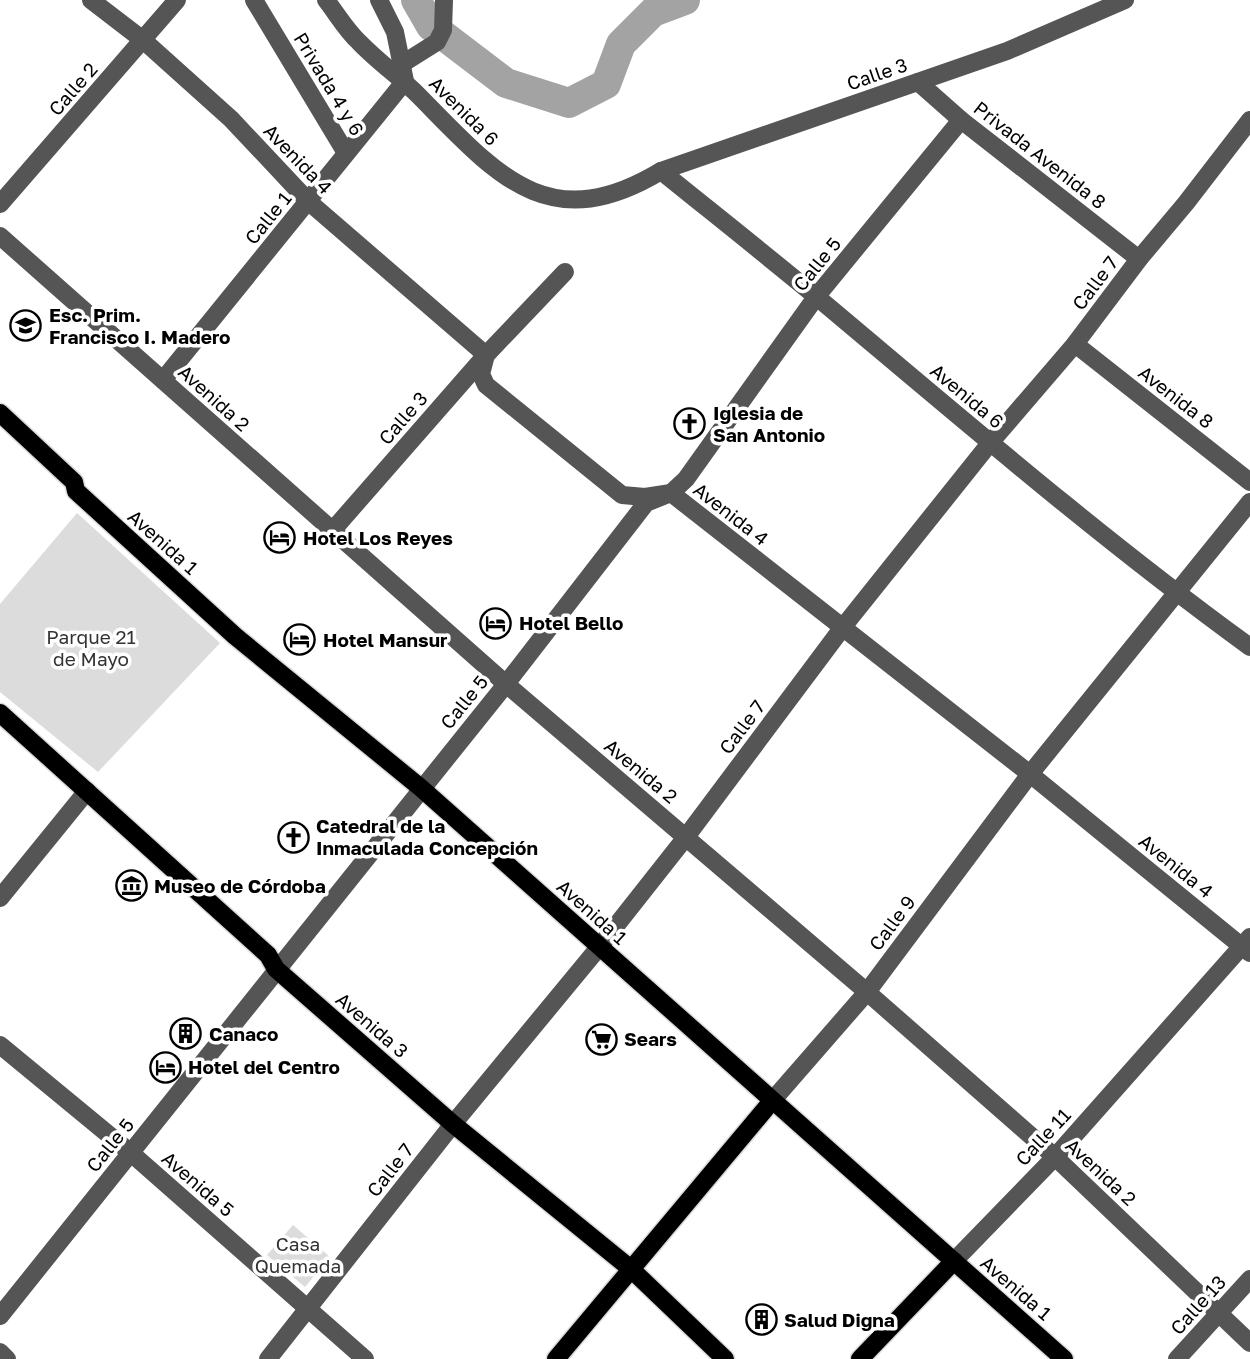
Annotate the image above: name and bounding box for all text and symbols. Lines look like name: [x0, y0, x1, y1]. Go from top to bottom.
street label: Privada 4 y 6: [290, 28, 369, 139]
street label: Calle 3: [844, 52, 910, 95]
street label: Calle 2: [43, 58, 102, 120]
street label: Avenida 6: [425, 71, 504, 150]
street label: Privada Avenida 8: [970, 96, 1111, 213]
street label: Avenida 4: [259, 119, 337, 198]
street label: Calle 1: [240, 187, 296, 248]
street label: Calle 5: [788, 232, 845, 295]
street label: Calle 7: [1067, 251, 1122, 314]
place label: Esc. Prim. Francisco I. Madero: [49, 303, 230, 348]
school or university icon: Esc. Prim. Francisco I. Madero: [9, 309, 43, 343]
street label: Avenida 6: [926, 358, 1009, 433]
street label: Avenida 2: [174, 360, 255, 436]
street label: Avenida 8: [1134, 360, 1218, 433]
street label: Calle 3: [373, 387, 432, 449]
place label: Iglesia de San Antonio: [713, 401, 825, 446]
church icon: Iglesia de San Antonio: [673, 407, 707, 441]
street label: Avenida 4: [689, 477, 773, 550]
street label: Avenida 1: [124, 504, 203, 579]
hotel icon: Hotel Los Reyes: [263, 521, 297, 555]
place label: Hotel Los Reyes: [303, 526, 453, 549]
hotel icon: Hotel Bello: [479, 606, 513, 640]
place label: Hotel Bello: [519, 611, 623, 634]
hotel icon: Hotel Mansur: [283, 623, 317, 657]
park label: Parque 21 de Mayo: [46, 625, 136, 670]
place label: Hotel Mansur: [323, 628, 448, 651]
street label: Calle 5: [435, 670, 492, 733]
street label: Calle 7: [714, 695, 769, 758]
street label: Avenida 2: [600, 734, 682, 808]
place label: Catedral de la Inmaculada Concepción: [316, 814, 538, 859]
church icon: Catedral de la Inmaculada Concepción: [276, 820, 310, 854]
street label: Avenida 4: [1135, 829, 1218, 902]
museum icon: Museo de Córdoba: [114, 869, 148, 903]
place label: Museo de Córdoba: [154, 874, 326, 897]
street label: Avenida 1: [553, 874, 632, 949]
street label: Calle 9: [863, 891, 920, 955]
street label: Avenida 3: [332, 987, 413, 1062]
building icon: Canaco: [169, 1017, 203, 1051]
place label: Canaco: [209, 1022, 278, 1045]
supermarket icon: Sears: [584, 1022, 618, 1056]
place label: Sears: [624, 1027, 677, 1050]
hotel icon: Hotel del Centro: [148, 1050, 182, 1084]
place label: Hotel del Centro: [188, 1055, 340, 1078]
street label: Calle 11: [1010, 1103, 1075, 1170]
street label: Calle 5: [81, 1113, 138, 1176]
street label: Avenida 2: [1061, 1133, 1141, 1210]
street label: Calle 7: [362, 1138, 418, 1201]
street label: Avenida 5: [158, 1146, 239, 1221]
park label: Casa Quemada: [255, 1232, 341, 1277]
street label: Avenida 1: [976, 1251, 1056, 1325]
street label: Calle 13: [1165, 1270, 1230, 1339]
building icon: Salud Digna: [744, 1303, 778, 1337]
place label: Salud Digna: [784, 1308, 895, 1331]

